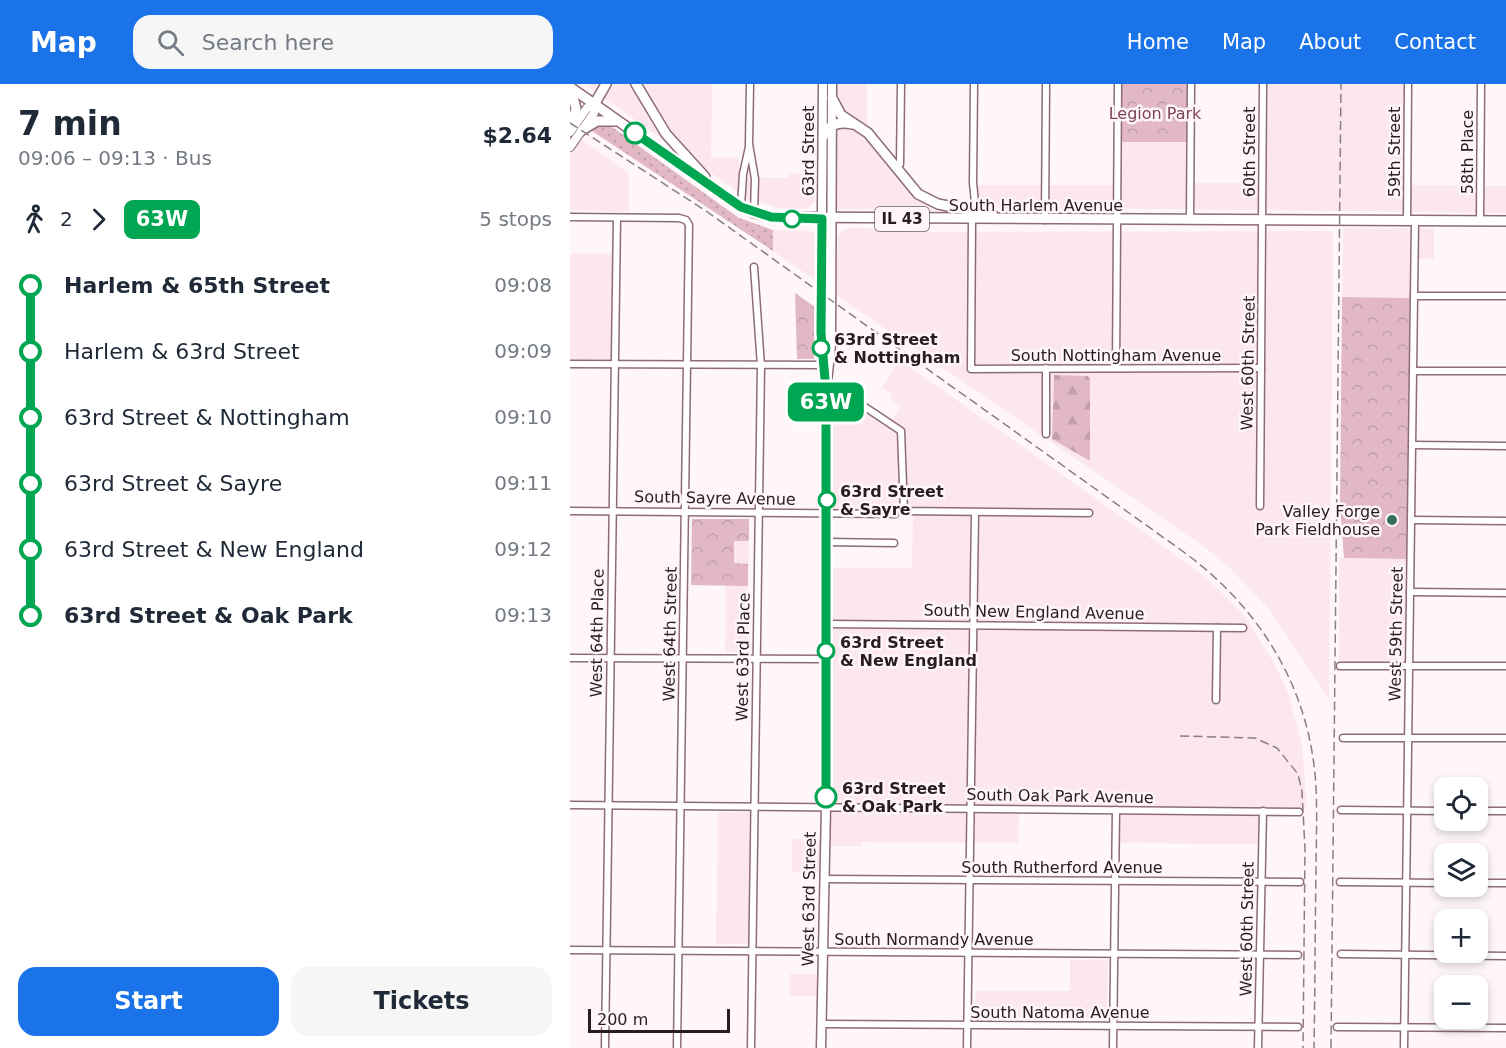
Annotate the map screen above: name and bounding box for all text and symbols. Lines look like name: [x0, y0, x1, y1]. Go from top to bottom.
search box: [133, 15, 553, 69]
text: Map: [30, 26, 97, 59]
icon: search: [154, 26, 187, 59]
text: Search here: [202, 30, 334, 55]
text: Home: [1127, 30, 1189, 54]
text: Map: [1222, 30, 1266, 54]
text: About: [1299, 30, 1361, 54]
text: Contact: [1394, 30, 1476, 54]
text: 7 min: [18, 104, 122, 143]
park label: Legion Park: [1109, 104, 1202, 123]
street label: 63rd Street: [799, 106, 818, 196]
street label: 60th Street: [1240, 107, 1259, 197]
street label: 59th Street: [1385, 107, 1404, 197]
street label: 58th Place: [1458, 110, 1477, 194]
unlabelled marker: [624, 122, 646, 144]
text: $2.64: [482, 123, 552, 148]
text: 09:06 – 09:13 · Bus: [18, 146, 212, 170]
street label: South Harlem Avenue: [949, 196, 1123, 215]
icon: walk: [18, 203, 51, 236]
icon: forward: [82, 203, 115, 236]
text: 2: [60, 207, 73, 231]
text: 63W: [136, 207, 188, 231]
text: 5 stops: [479, 207, 552, 231]
road number: IL 43: [875, 207, 929, 231]
unlabelled marker: [783, 210, 801, 228]
text: Harlem & 65th Street: [64, 273, 330, 298]
text: 09:08: [494, 273, 552, 297]
street label: West 60th Street: [1237, 295, 1259, 431]
place label: 63rd Street & Nottingham: [834, 330, 960, 367]
text: Harlem & 63rd Street: [64, 339, 300, 364]
text: 09:09: [494, 339, 552, 363]
marker: 63rd Street & Nottingham: [812, 339, 830, 357]
street label: South Nottingham Avenue: [1011, 346, 1221, 365]
line badge: 63W: [792, 382, 860, 422]
text: 63W: [800, 390, 852, 414]
text: 63rd Street & Nottingham: [64, 405, 350, 430]
text: 09:10: [494, 405, 552, 429]
text: 63rd Street & Sayre: [64, 471, 282, 496]
text: 09:11: [494, 471, 552, 495]
place label: 63rd Street & Sayre: [840, 482, 944, 519]
street label: South Sayre Avenue: [634, 487, 796, 509]
marker: 63rd Street & Sayre: [818, 491, 836, 509]
place label: Valley Forge Park Fieldhouse: [1255, 502, 1380, 539]
marker: Valley Forge Park Fieldhouse: [1385, 513, 1399, 527]
text: 63rd Street & New England: [64, 537, 364, 562]
text: 09:12: [494, 537, 552, 561]
street label: West 64th Street: [659, 566, 681, 702]
street label: West 59th Street: [1385, 566, 1407, 702]
street label: West 64th Place: [586, 568, 608, 698]
street label: West 63rd Place: [732, 592, 754, 722]
street label: South New England Avenue: [923, 601, 1145, 623]
text: 63rd Street & Oak Park: [64, 603, 353, 628]
text: 09:13: [494, 603, 552, 627]
place label: 63rd Street & New England: [840, 633, 977, 670]
marker: 63rd Street & New England: [817, 642, 835, 660]
map controls: [1434, 777, 1488, 1029]
button: locate: [1434, 777, 1488, 831]
place label: 63rd Street & Oak Park: [842, 779, 946, 816]
street label: South Oak Park Avenue: [966, 785, 1154, 807]
marker: 63rd Street & Oak Park: [815, 786, 837, 808]
street label: West 63rd Street: [798, 831, 820, 967]
button: layers: [1434, 843, 1488, 897]
street label: South Rutherford Avenue: [961, 858, 1163, 877]
street label: West 60th Street: [1236, 861, 1258, 997]
button: +: [1434, 909, 1488, 963]
street label: South Normandy Avenue: [834, 930, 1034, 949]
button: Start: [18, 967, 279, 1036]
button: Tickets: [291, 967, 552, 1036]
button: −: [1434, 975, 1488, 1029]
street label: South Natoma Avenue: [970, 1003, 1150, 1022]
scale bar: [588, 1006, 730, 1034]
text: 200 m: [597, 1010, 648, 1029]

